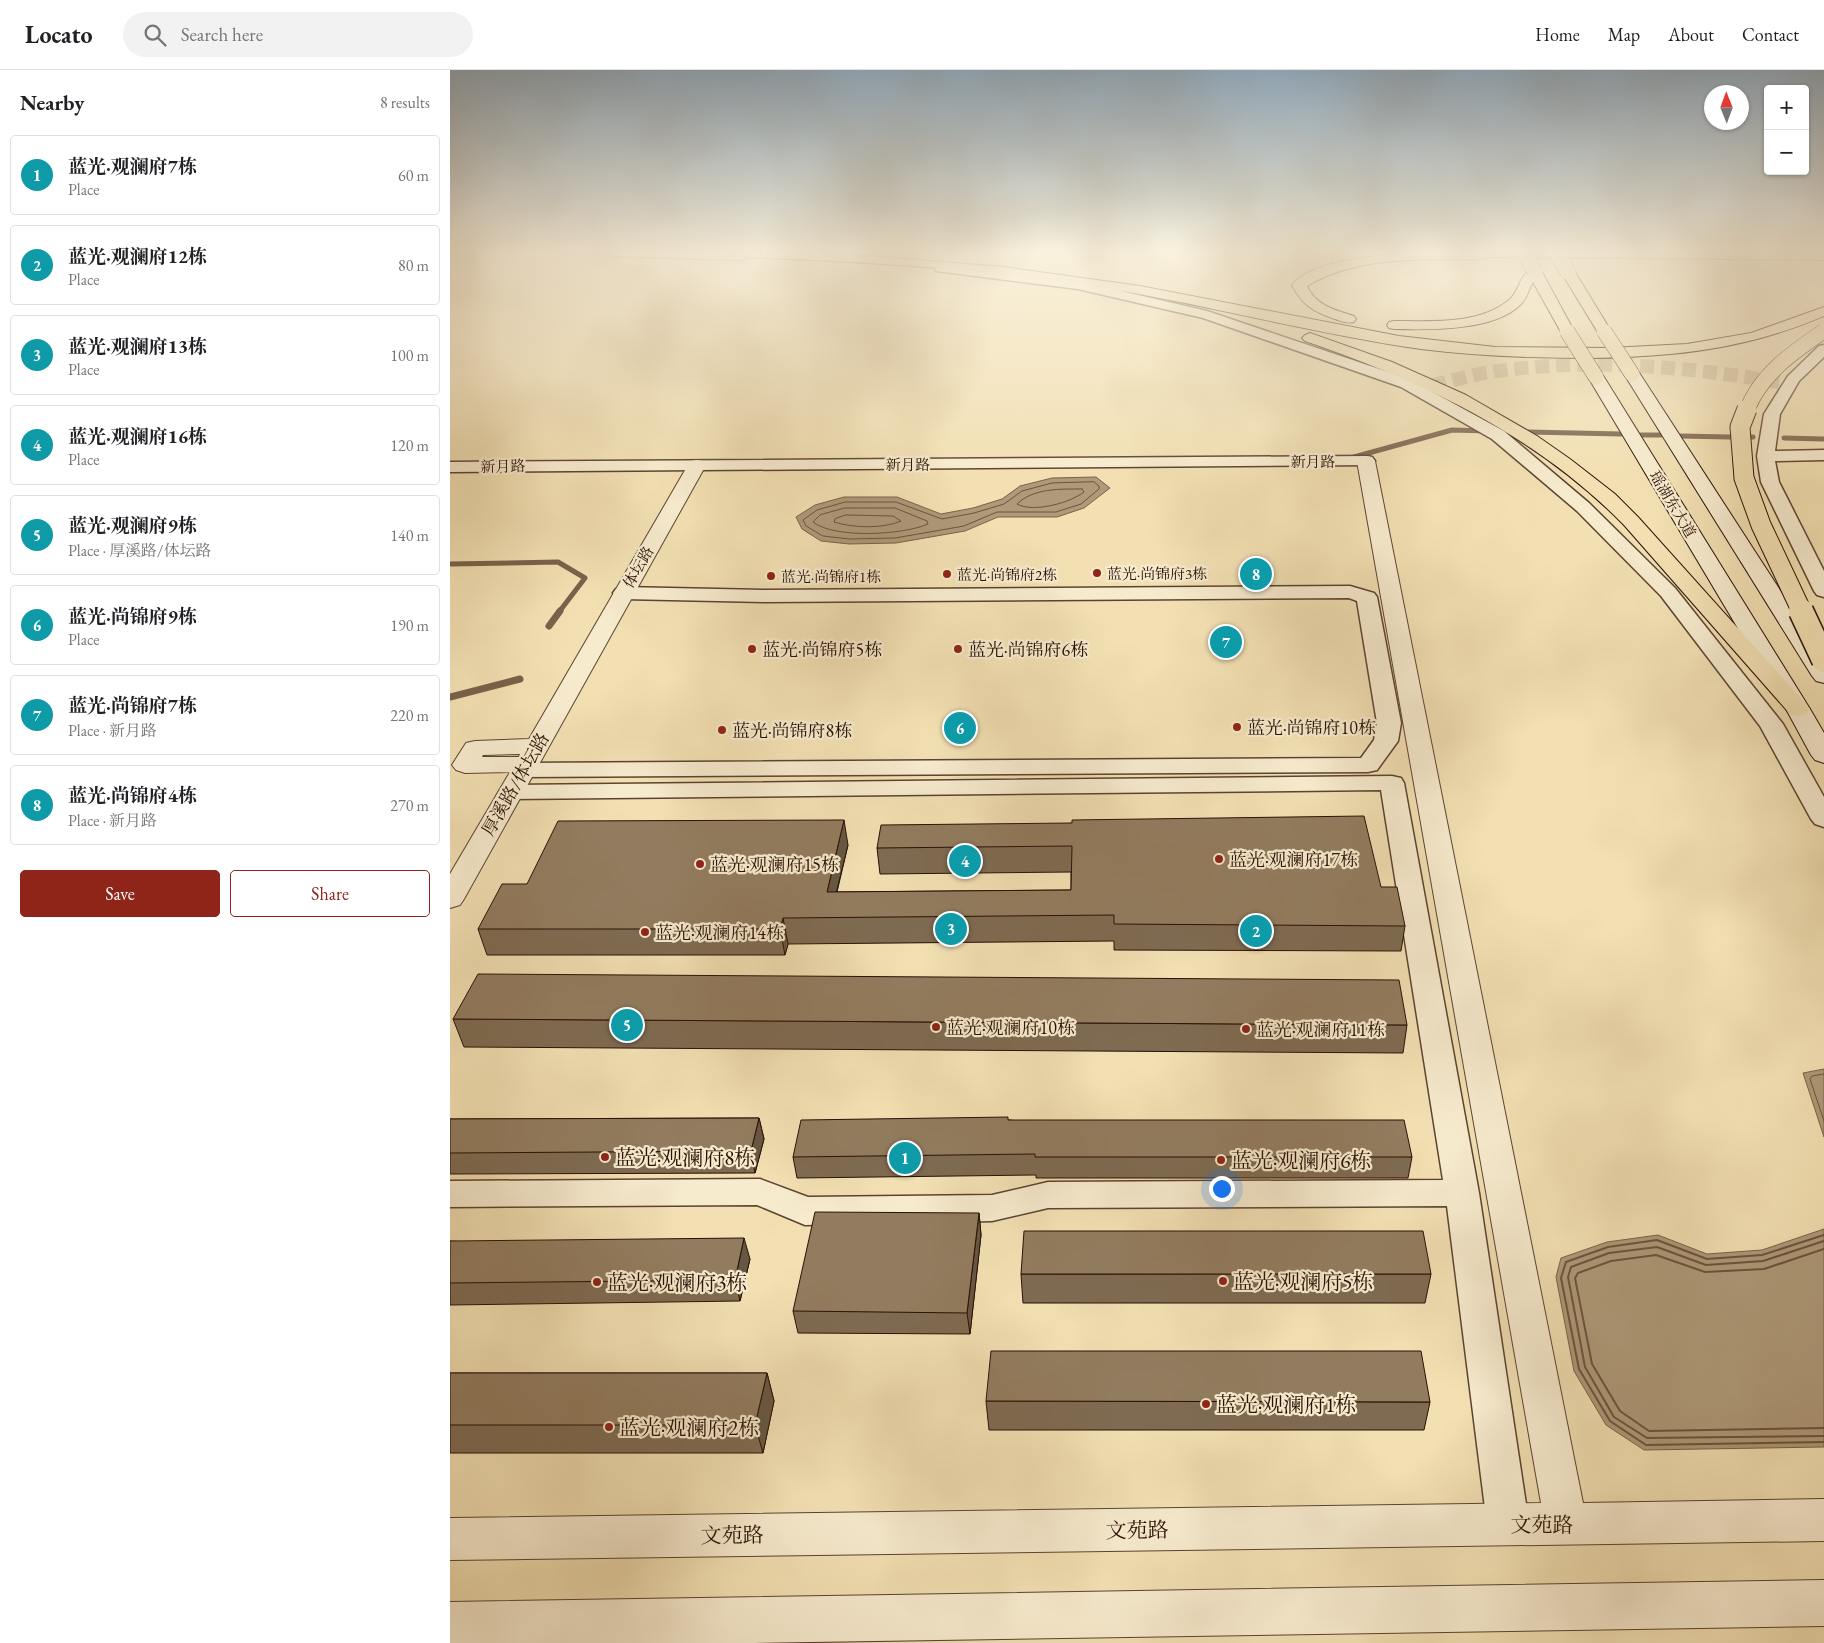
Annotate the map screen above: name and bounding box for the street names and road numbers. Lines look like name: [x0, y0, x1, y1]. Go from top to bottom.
street label: 新月路: [1290, 452, 1336, 471]
street label: 新月路: [885, 455, 931, 474]
street label: 新月路: [480, 456, 526, 476]
street label: 瑶湖东大道: [1646, 467, 1700, 541]
street label: 体坛路: [619, 543, 657, 591]
street label: 厚溪路/体坛路: [476, 728, 554, 840]
street label: 文苑路: [1511, 1511, 1574, 1538]
street label: 文苑路: [1105, 1516, 1169, 1544]
street label: 文苑路: [700, 1521, 764, 1549]

